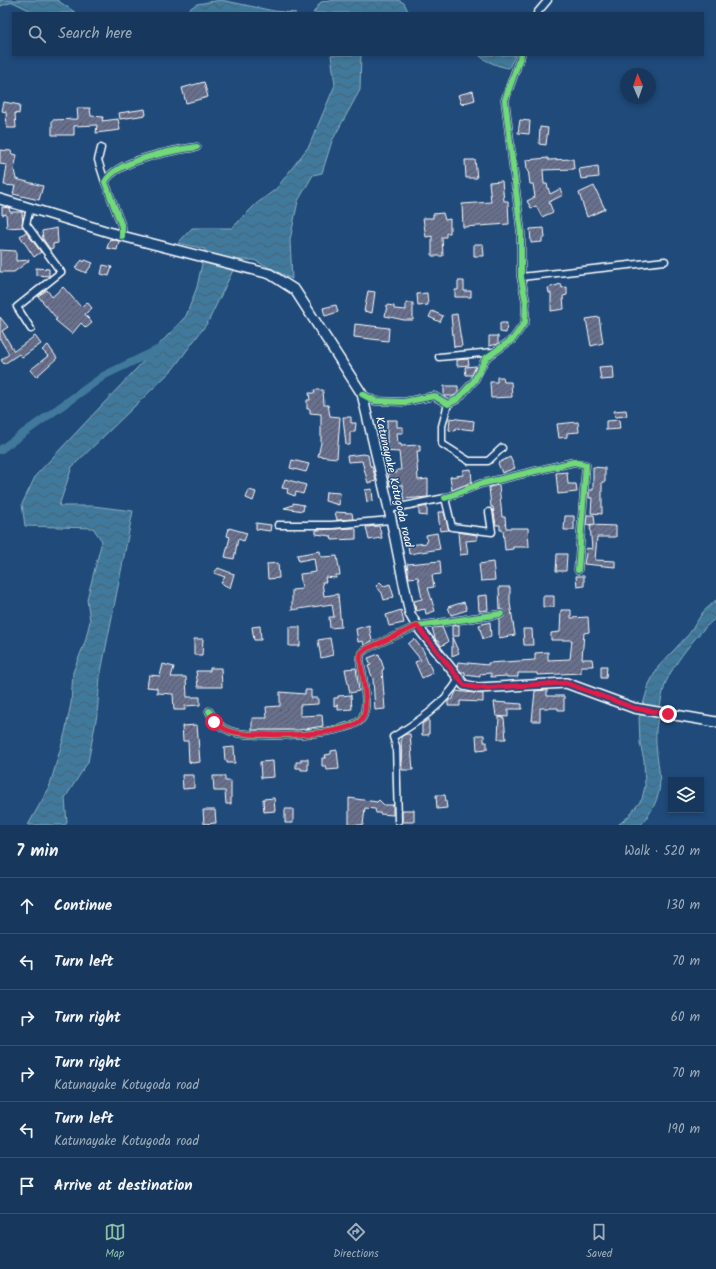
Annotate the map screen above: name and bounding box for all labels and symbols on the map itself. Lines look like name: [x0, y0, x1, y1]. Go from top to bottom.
north arrow: [620, 68, 656, 104]
street label: Katunayake Kotugoda road: [370, 415, 419, 550]
route end: [659, 705, 677, 723]
route start: [205, 713, 223, 731]

